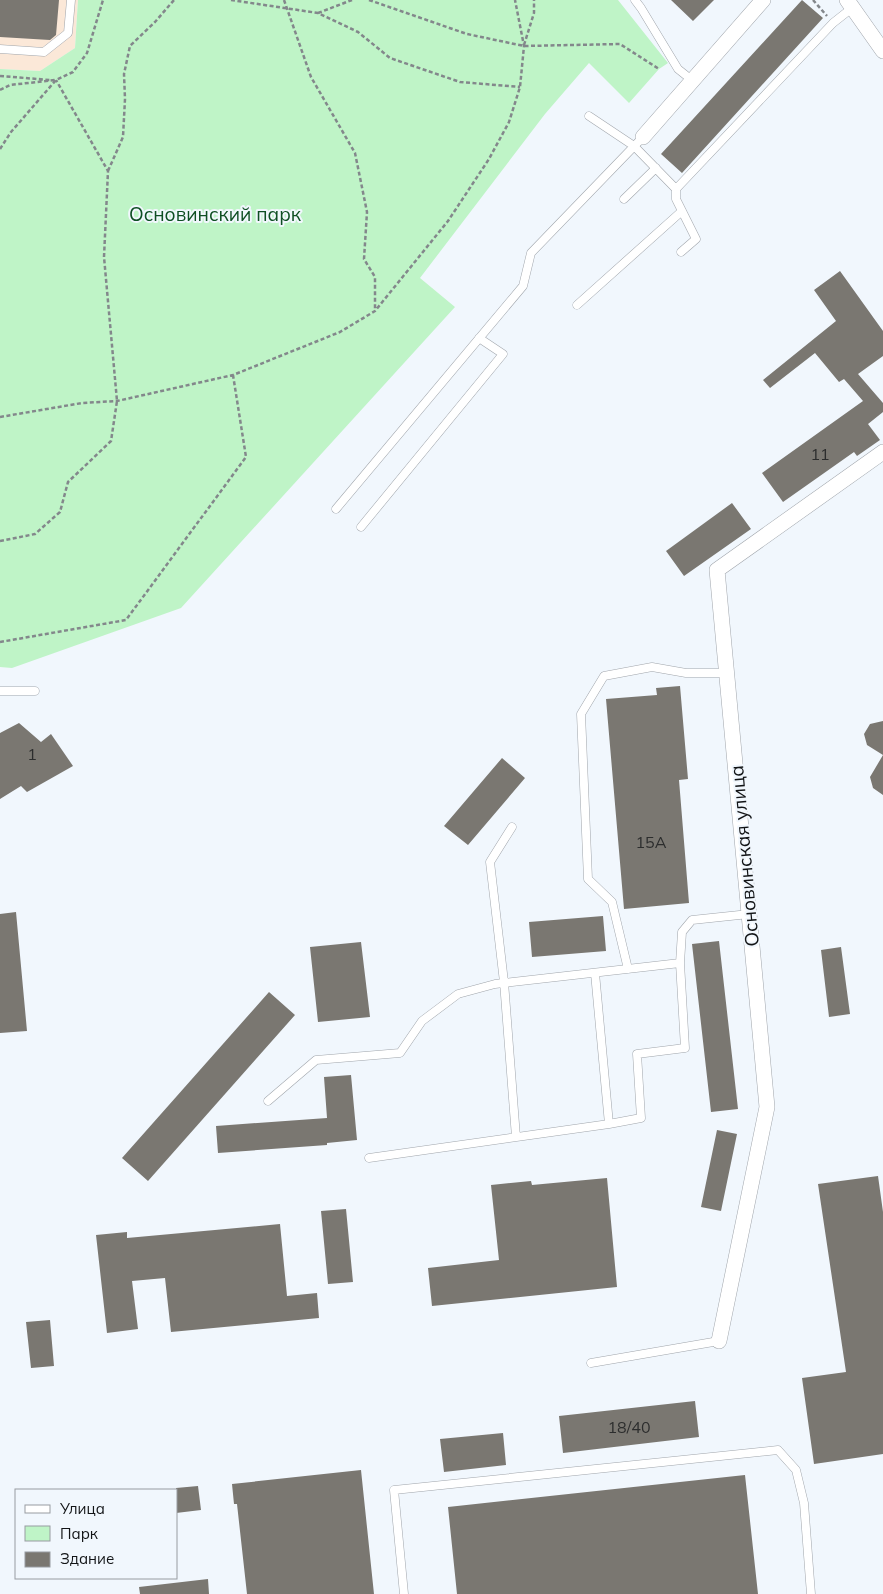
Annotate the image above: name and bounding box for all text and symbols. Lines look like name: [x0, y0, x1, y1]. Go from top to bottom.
park label: Основинский парк: [129, 202, 302, 226]
house number: 11: [810, 444, 830, 464]
house number: 1: [27, 744, 37, 764]
street label: Основинская улица: [724, 764, 764, 948]
house number: 15А: [636, 832, 667, 852]
house number: 18/40: [608, 1417, 650, 1437]
legend: [15, 1489, 178, 1579]
text: Улица: [59, 1499, 105, 1518]
text: Парк: [60, 1524, 99, 1543]
text: Здание: [60, 1549, 114, 1568]

